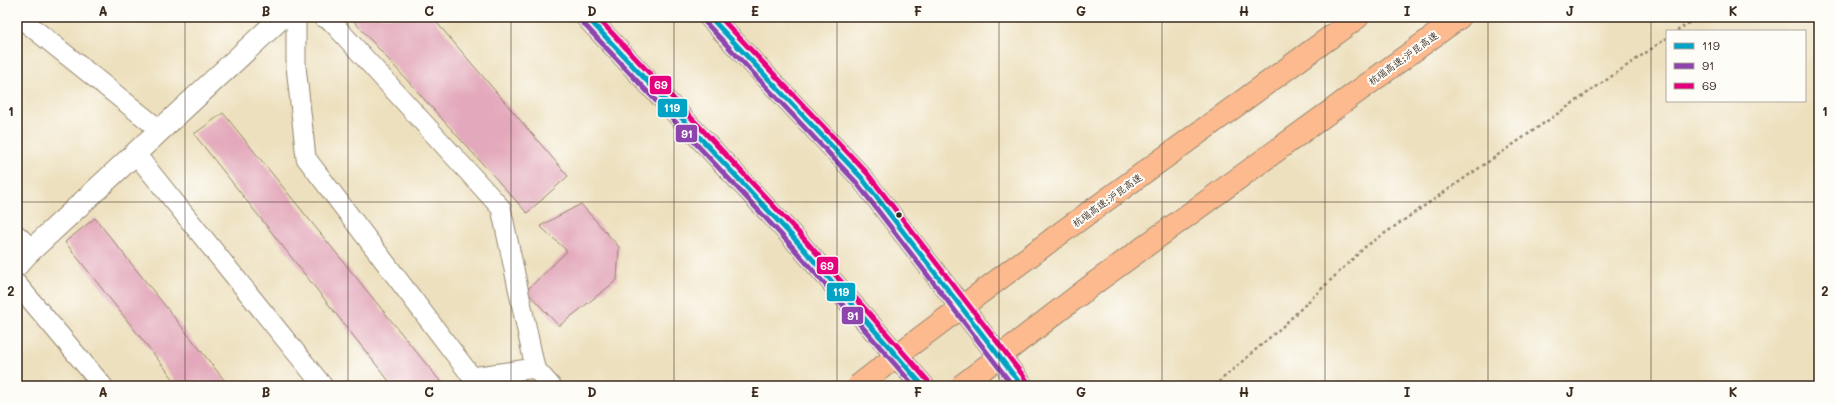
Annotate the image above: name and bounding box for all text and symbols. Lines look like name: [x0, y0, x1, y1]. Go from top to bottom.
text: A: [98, 2, 108, 19]
text: B: [262, 2, 271, 19]
text: C: [424, 2, 434, 19]
text: D: [587, 2, 597, 19]
text: E: [751, 2, 759, 19]
text: F: [914, 2, 922, 19]
text: G: [1076, 2, 1086, 19]
text: H: [1239, 2, 1249, 19]
text: I: [1404, 2, 1411, 19]
text: J: [1566, 2, 1574, 19]
text: K: [1729, 2, 1738, 19]
street label: 杭瑞高速;沪昆高速: [1365, 28, 1441, 88]
legend: [1666, 30, 1806, 102]
text: 119: [1702, 37, 1720, 53]
text: 91: [1702, 57, 1714, 73]
line badge: 69: [649, 75, 672, 95]
text: 69: [654, 77, 668, 92]
text: 69: [1702, 77, 1716, 93]
line badge: 119: [657, 98, 688, 118]
text: 119: [664, 100, 681, 115]
text: 1: [8, 102, 14, 119]
text: 1: [1822, 102, 1828, 119]
line badge: 91: [675, 124, 698, 143]
text: 91: [681, 126, 693, 141]
street label: 杭瑞高速;沪昆高速: [1069, 170, 1145, 230]
unlabelled marker: [894, 210, 904, 220]
line badge: 69: [816, 256, 839, 275]
text: 69: [820, 258, 834, 273]
text: 2: [7, 282, 15, 299]
line badge: 119: [826, 282, 856, 302]
text: 2: [1821, 282, 1829, 299]
text: 119: [833, 284, 850, 299]
line badge: 91: [841, 306, 864, 325]
text: 91: [847, 308, 859, 323]
text: A: [98, 383, 108, 400]
text: B: [262, 383, 271, 400]
text: C: [424, 383, 434, 400]
text: D: [587, 383, 597, 400]
text: E: [751, 383, 759, 400]
text: F: [914, 383, 922, 400]
text: G: [1076, 383, 1086, 400]
text: H: [1239, 383, 1249, 400]
text: I: [1404, 383, 1411, 400]
text: J: [1566, 383, 1574, 400]
text: K: [1729, 383, 1738, 400]

